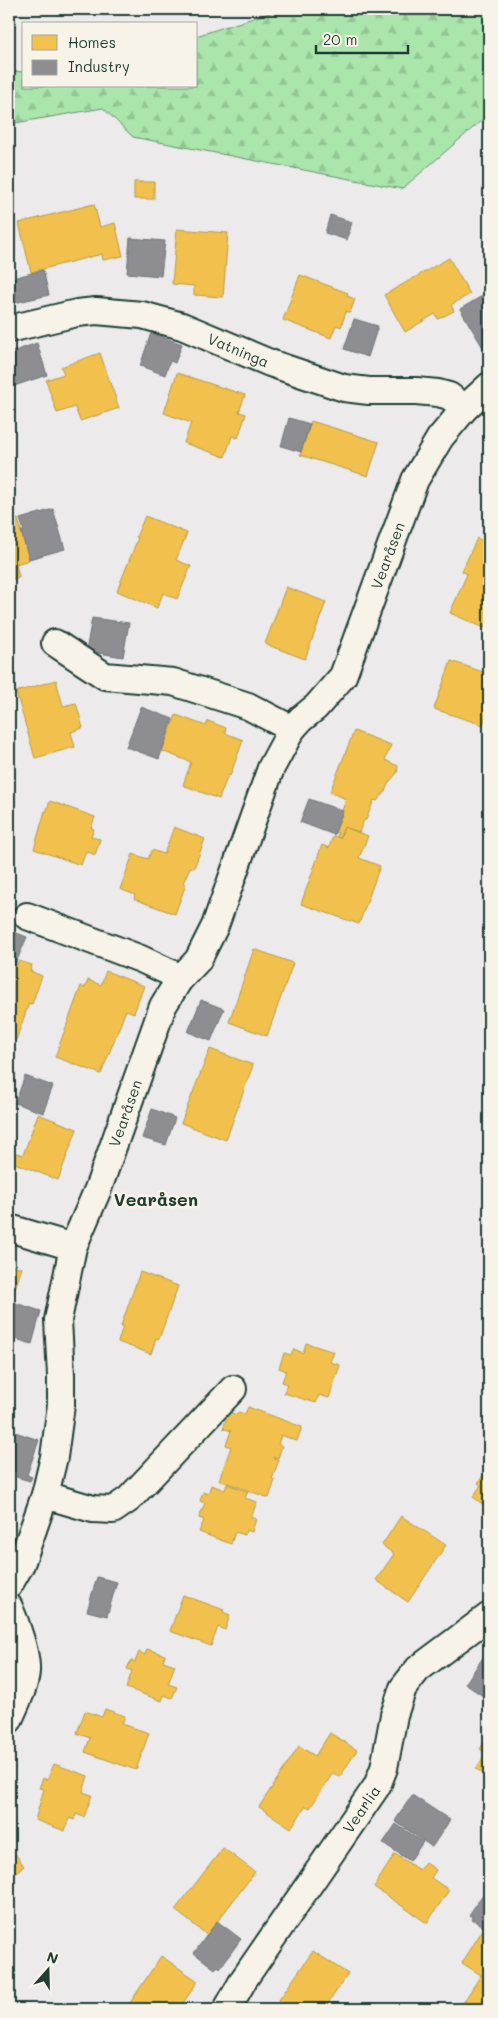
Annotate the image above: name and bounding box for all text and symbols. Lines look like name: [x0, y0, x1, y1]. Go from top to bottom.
legend: [22, 22, 198, 88]
scale bar: [316, 22, 408, 54]
text: 20 m: [323, 29, 357, 49]
text: Homes: [68, 32, 116, 52]
text: Industry: [68, 56, 130, 76]
street label: Vatninga: [205, 328, 272, 372]
street label: Vearåsen: [366, 519, 409, 592]
street label: Vearåsen: [104, 1077, 146, 1150]
district label: Vearåsen: [114, 1187, 198, 1211]
street label: Vearlia: [338, 1781, 385, 1837]
north arrow: [22, 1946, 72, 1996]
text: N: [44, 1947, 61, 1968]

